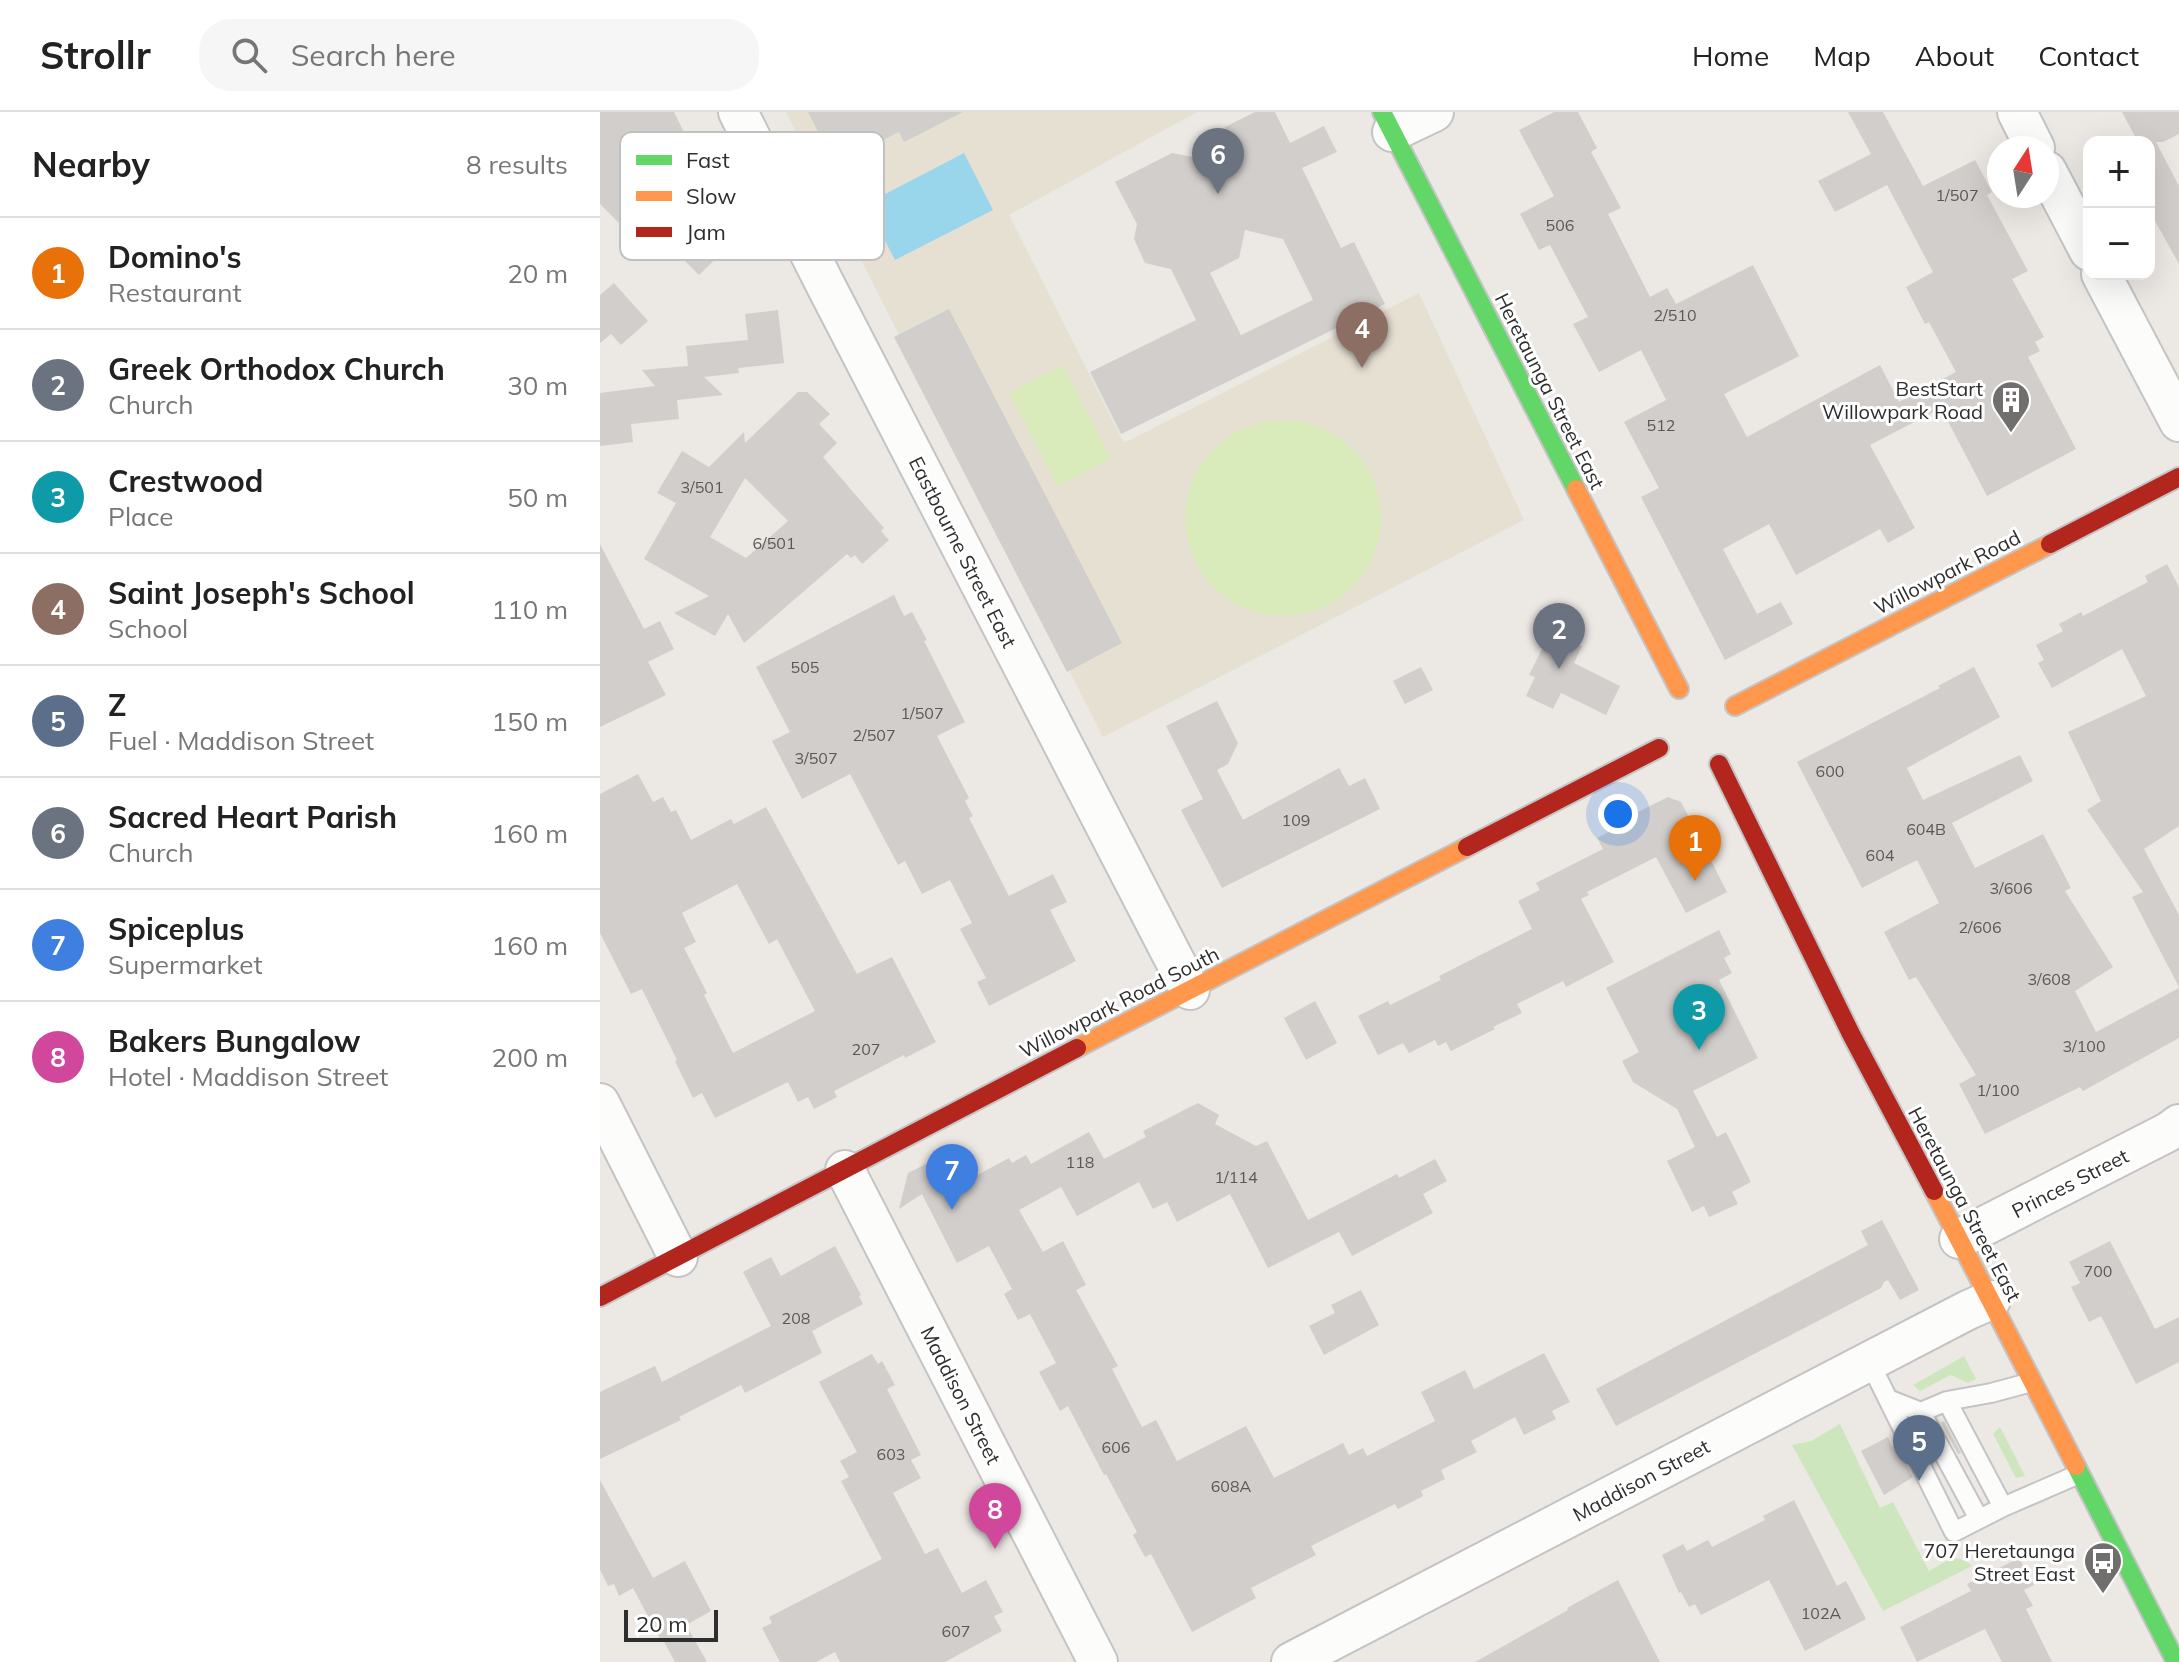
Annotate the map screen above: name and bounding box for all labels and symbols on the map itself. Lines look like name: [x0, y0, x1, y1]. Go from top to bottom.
pin: 6: [1192, 128, 1244, 194]
legend: [620, 132, 884, 260]
north arrow: [1987, 136, 2059, 208]
text: Fast: [686, 146, 730, 174]
text: Slow: [686, 182, 736, 210]
house number: 1/507: [1936, 185, 1978, 205]
house number: 506: [1546, 215, 1574, 235]
text: Jam: [686, 218, 726, 246]
street label: Heretaunga Street East: [1490, 289, 1610, 493]
pin: 4: [1336, 302, 1388, 368]
house number: 2/510: [1654, 305, 1696, 325]
place label: BestStart Willowpark Road: [1822, 376, 1983, 424]
building icon: BestStart Willowpark Road: [1990, 379, 2032, 434]
house number: 512: [1647, 415, 1675, 435]
street label: Eastbourne Street East: [904, 452, 1022, 652]
house number: 3/501: [681, 477, 723, 497]
street label: Willowpark Road: [1870, 524, 2024, 620]
house number: 6/501: [753, 533, 795, 553]
pin: 2: [1533, 603, 1585, 669]
house number: 505: [791, 657, 819, 677]
house number: 1/507: [901, 703, 943, 723]
house number: 2/507: [853, 725, 895, 745]
house number: 3/507: [795, 748, 837, 768]
house number: 600: [1816, 761, 1844, 781]
your location: [1598, 794, 1638, 834]
house number: 109: [1282, 810, 1310, 830]
pin: 1: [1669, 815, 1721, 881]
house number: 604B: [1906, 819, 1946, 839]
house number: 604: [1866, 845, 1895, 865]
house number: 3/606: [1990, 878, 2032, 898]
house number: 2/606: [1959, 917, 2001, 937]
street label: Willowpark Road South: [1015, 941, 1223, 1063]
house number: 3/608: [2028, 969, 2070, 989]
pin: 3: [1673, 984, 1725, 1050]
house number: 3/100: [2063, 1036, 2105, 1056]
house number: 207: [852, 1039, 880, 1059]
house number: 1/100: [1977, 1080, 2019, 1100]
street label: Heretaunga Street East: [1903, 1102, 2027, 1306]
street label: Princes Street: [2007, 1143, 2133, 1223]
pin: 7: [926, 1144, 978, 1210]
house number: 118: [1066, 1152, 1094, 1172]
house number: 1/114: [1215, 1167, 1258, 1187]
house number: 700: [2084, 1261, 2112, 1281]
house number: 208: [782, 1308, 810, 1328]
street label: Maddison Street: [915, 1322, 1007, 1468]
pin: 5: [1893, 1415, 1945, 1481]
street label: Maddison Street: [1568, 1433, 1714, 1527]
house number: 606: [1102, 1437, 1130, 1457]
house number: 603: [877, 1444, 905, 1464]
house number: 608A: [1211, 1476, 1252, 1496]
pin: 8: [969, 1483, 1021, 1549]
place label: 707 Heretaunga Street East: [1923, 1538, 2075, 1586]
bus stop icon: 707 Heretaunga Street East: [2082, 1540, 2124, 1595]
house number: 102A: [1801, 1603, 1842, 1623]
scale bar: [624, 1606, 718, 1642]
house number: 607: [942, 1621, 970, 1641]

